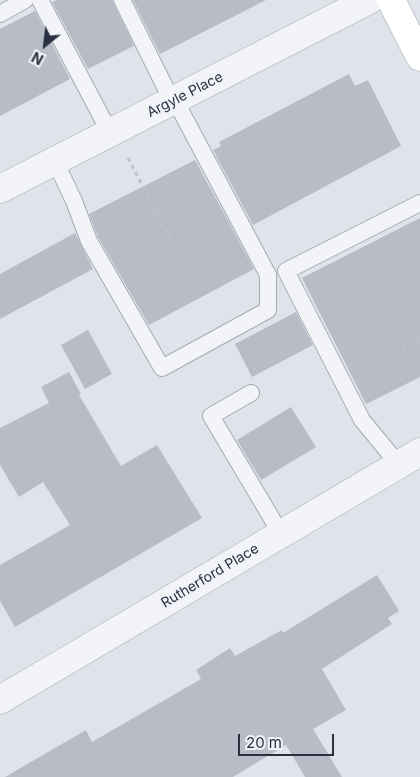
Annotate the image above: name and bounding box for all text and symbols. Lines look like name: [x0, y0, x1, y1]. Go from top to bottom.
north arrow: [20, 20, 70, 70]
text: N: [29, 49, 46, 69]
street label: Argyle Place: [144, 69, 226, 121]
street label: Rutherford Place: [158, 540, 262, 612]
scale bar: [240, 724, 336, 756]
text: 20 m: [246, 733, 282, 752]

